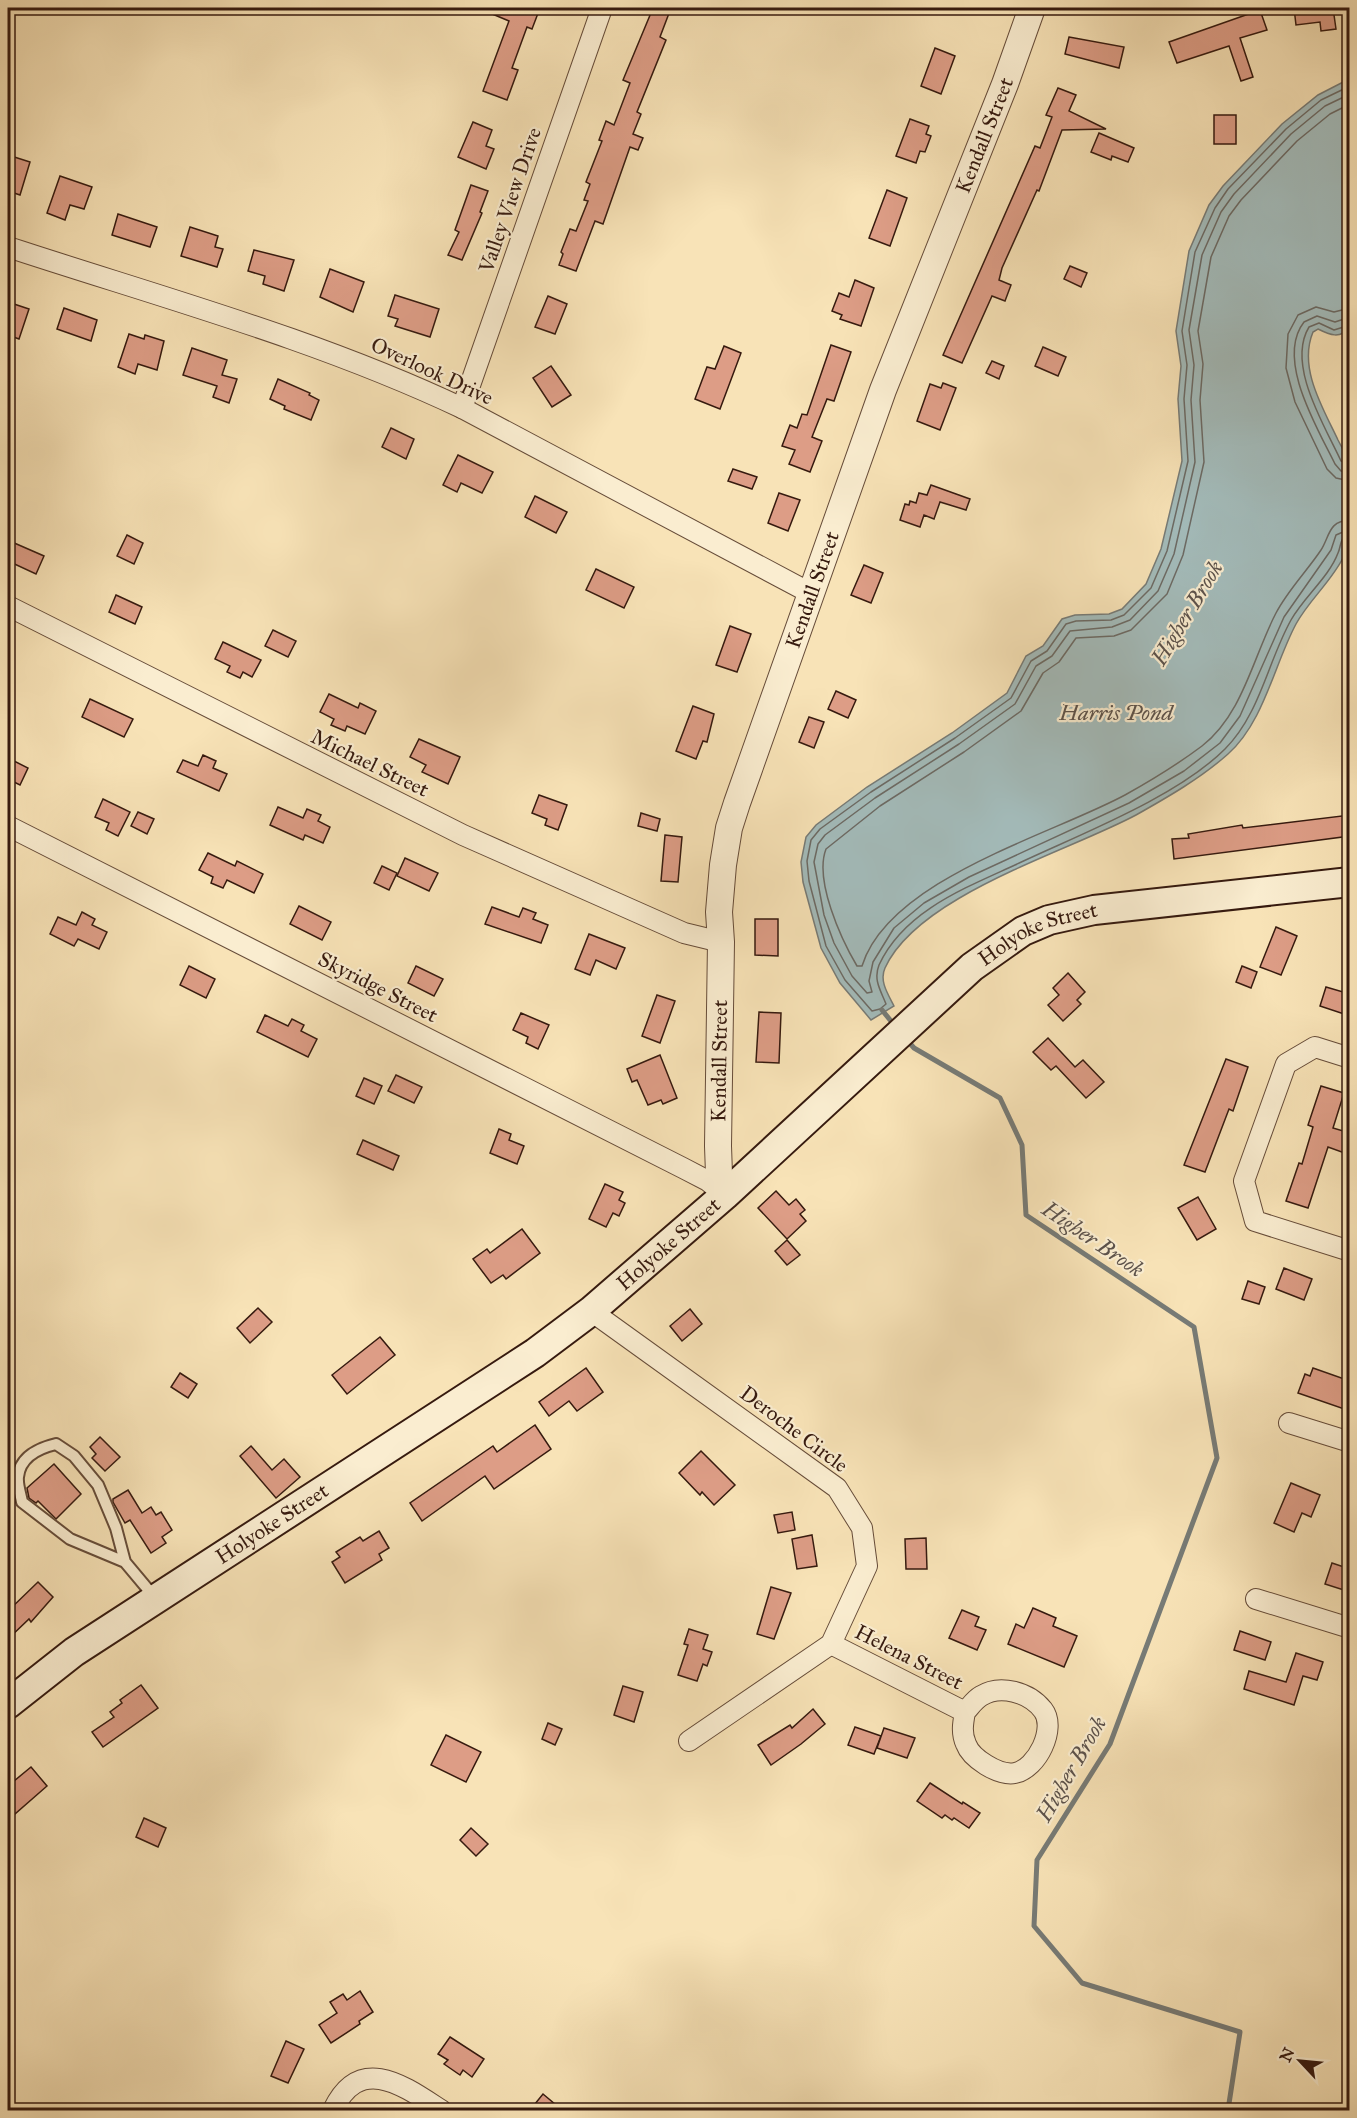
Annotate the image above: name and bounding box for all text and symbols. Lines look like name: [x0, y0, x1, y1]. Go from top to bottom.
street label: Kendall Street: [950, 74, 1019, 197]
street label: Valley View Drive: [473, 124, 547, 277]
street label: Overlook Drive: [367, 331, 498, 411]
street label: Kendall Street: [780, 527, 845, 652]
water label: Higher Brook: [1145, 556, 1229, 671]
water label: Harris Pond: [1058, 699, 1174, 726]
street label: Michael Street: [307, 723, 434, 803]
street label: Holyoke Street: [973, 897, 1100, 972]
street label: Skyridge Street: [314, 946, 443, 1029]
street label: Kendall Street: [705, 999, 733, 1122]
street label: Holyoke Street: [611, 1191, 726, 1296]
water label: Higher Brook: [1036, 1194, 1149, 1283]
street label: Deroche Circle: [735, 1380, 853, 1478]
street label: Holyoke Street: [211, 1477, 334, 1570]
street label: Helena Street: [851, 1619, 968, 1696]
water label: Higher Brook: [1029, 1711, 1112, 1827]
north arrow: [1270, 2031, 1330, 2091]
text: N: [1275, 2044, 1299, 2065]

